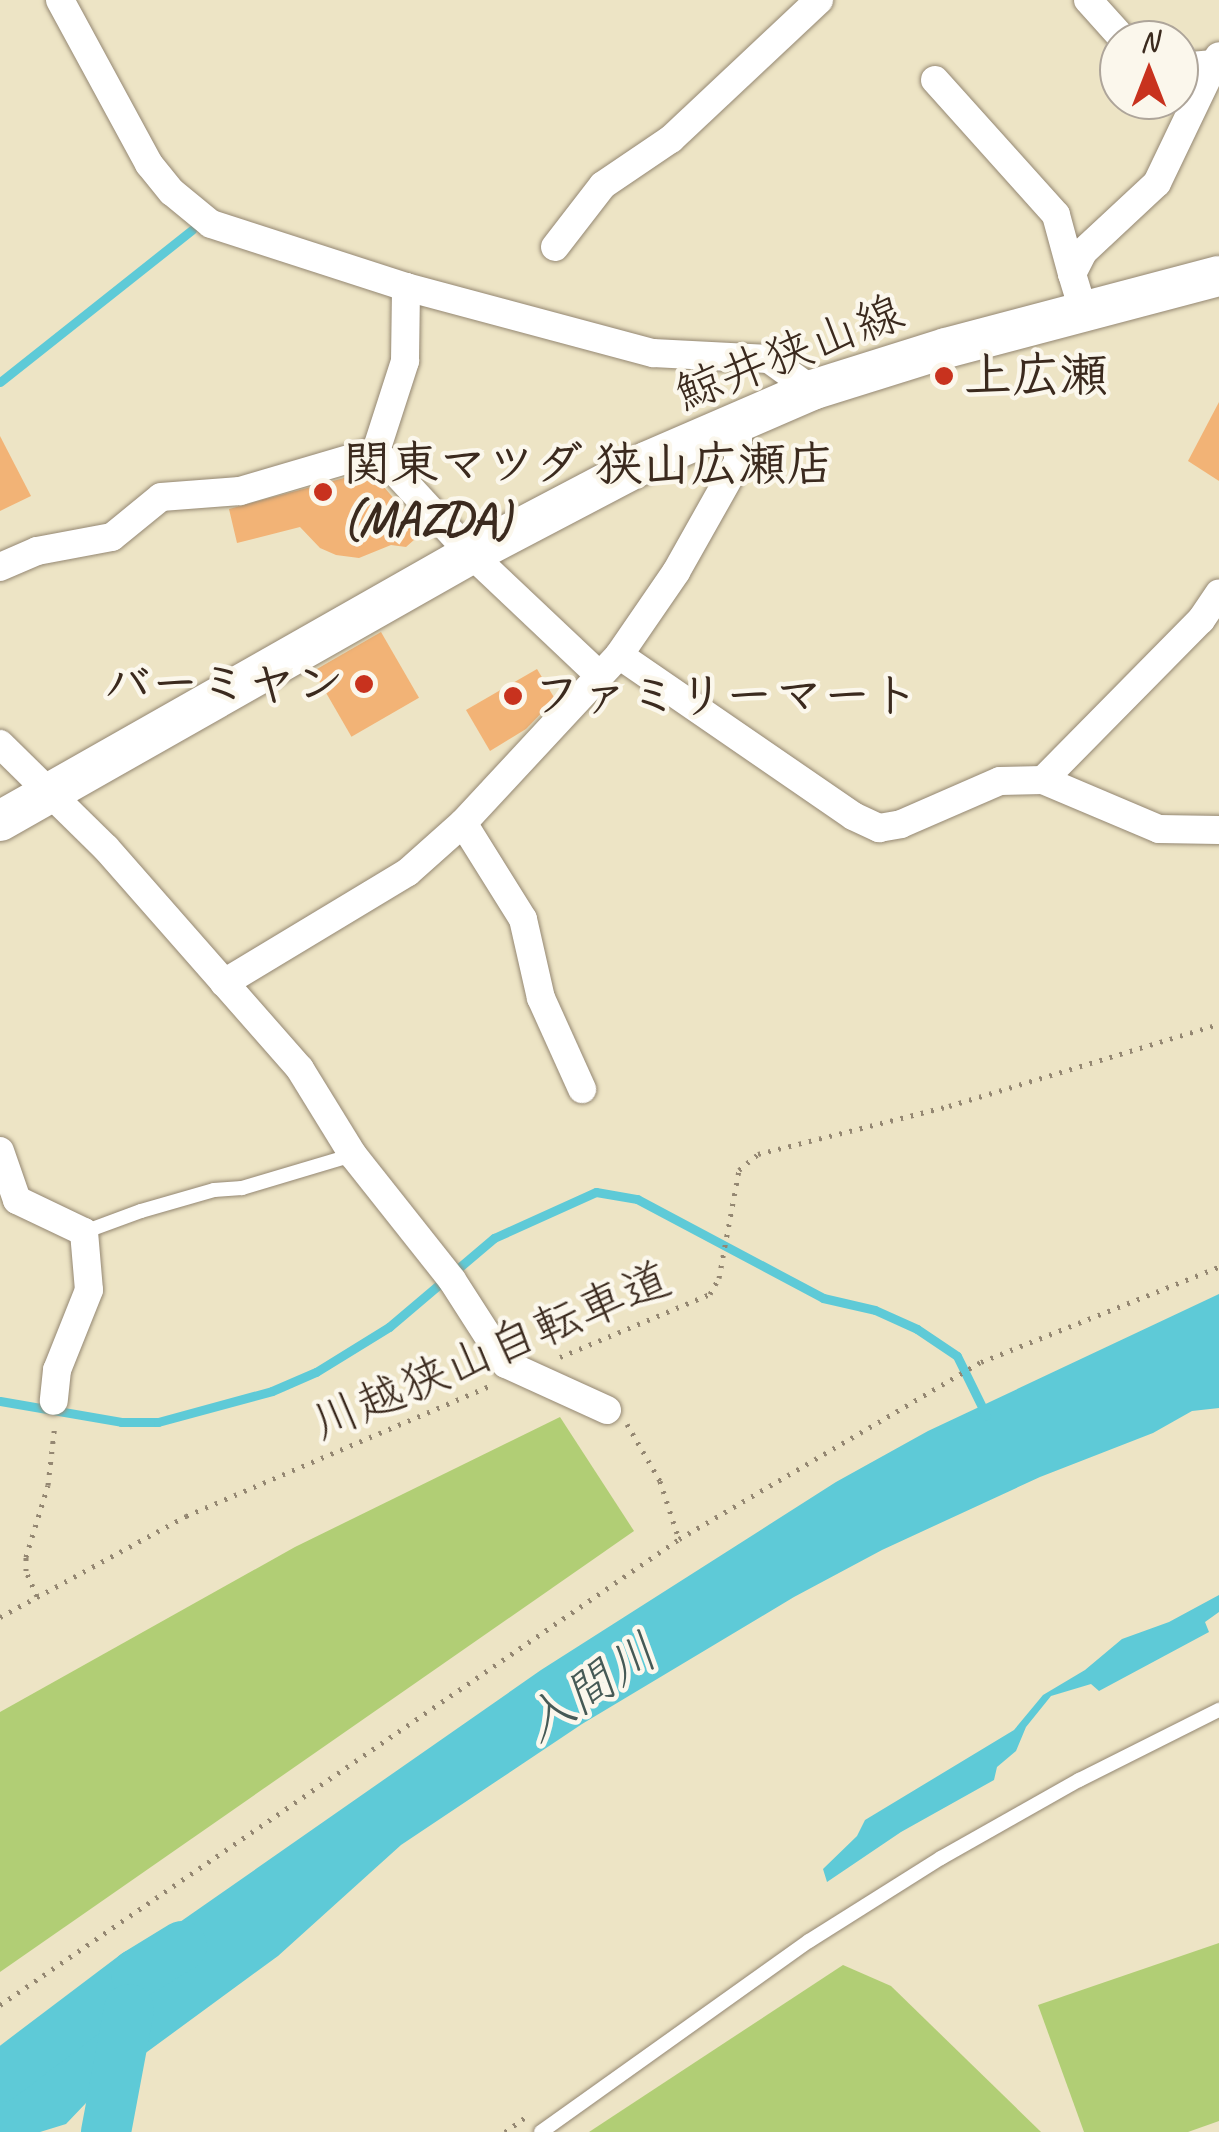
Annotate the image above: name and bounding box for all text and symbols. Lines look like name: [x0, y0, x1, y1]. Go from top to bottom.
north arrow: [1099, 20, 1199, 120]
text: N: [1140, 24, 1158, 59]
street label: 鯨井狭山線: [667, 283, 911, 423]
place label: 上広瀬: [964, 347, 1108, 405]
marker: 上広瀬: [933, 365, 955, 387]
place label: 関東マツダ 狭山広瀬店 (MAZDA): [343, 435, 835, 548]
marker: 関東マツダ 狭山広瀬店 (MAZDA): [312, 481, 334, 503]
place label: バーミヤン: [104, 655, 344, 713]
place label: ファミリーマート: [533, 667, 917, 725]
marker: バーミヤン: [353, 673, 375, 695]
marker: ファミリーマート: [502, 685, 524, 707]
street label: 川越狭山自転車道: [303, 1249, 679, 1453]
water label: 入間川: [511, 1621, 669, 1755]

